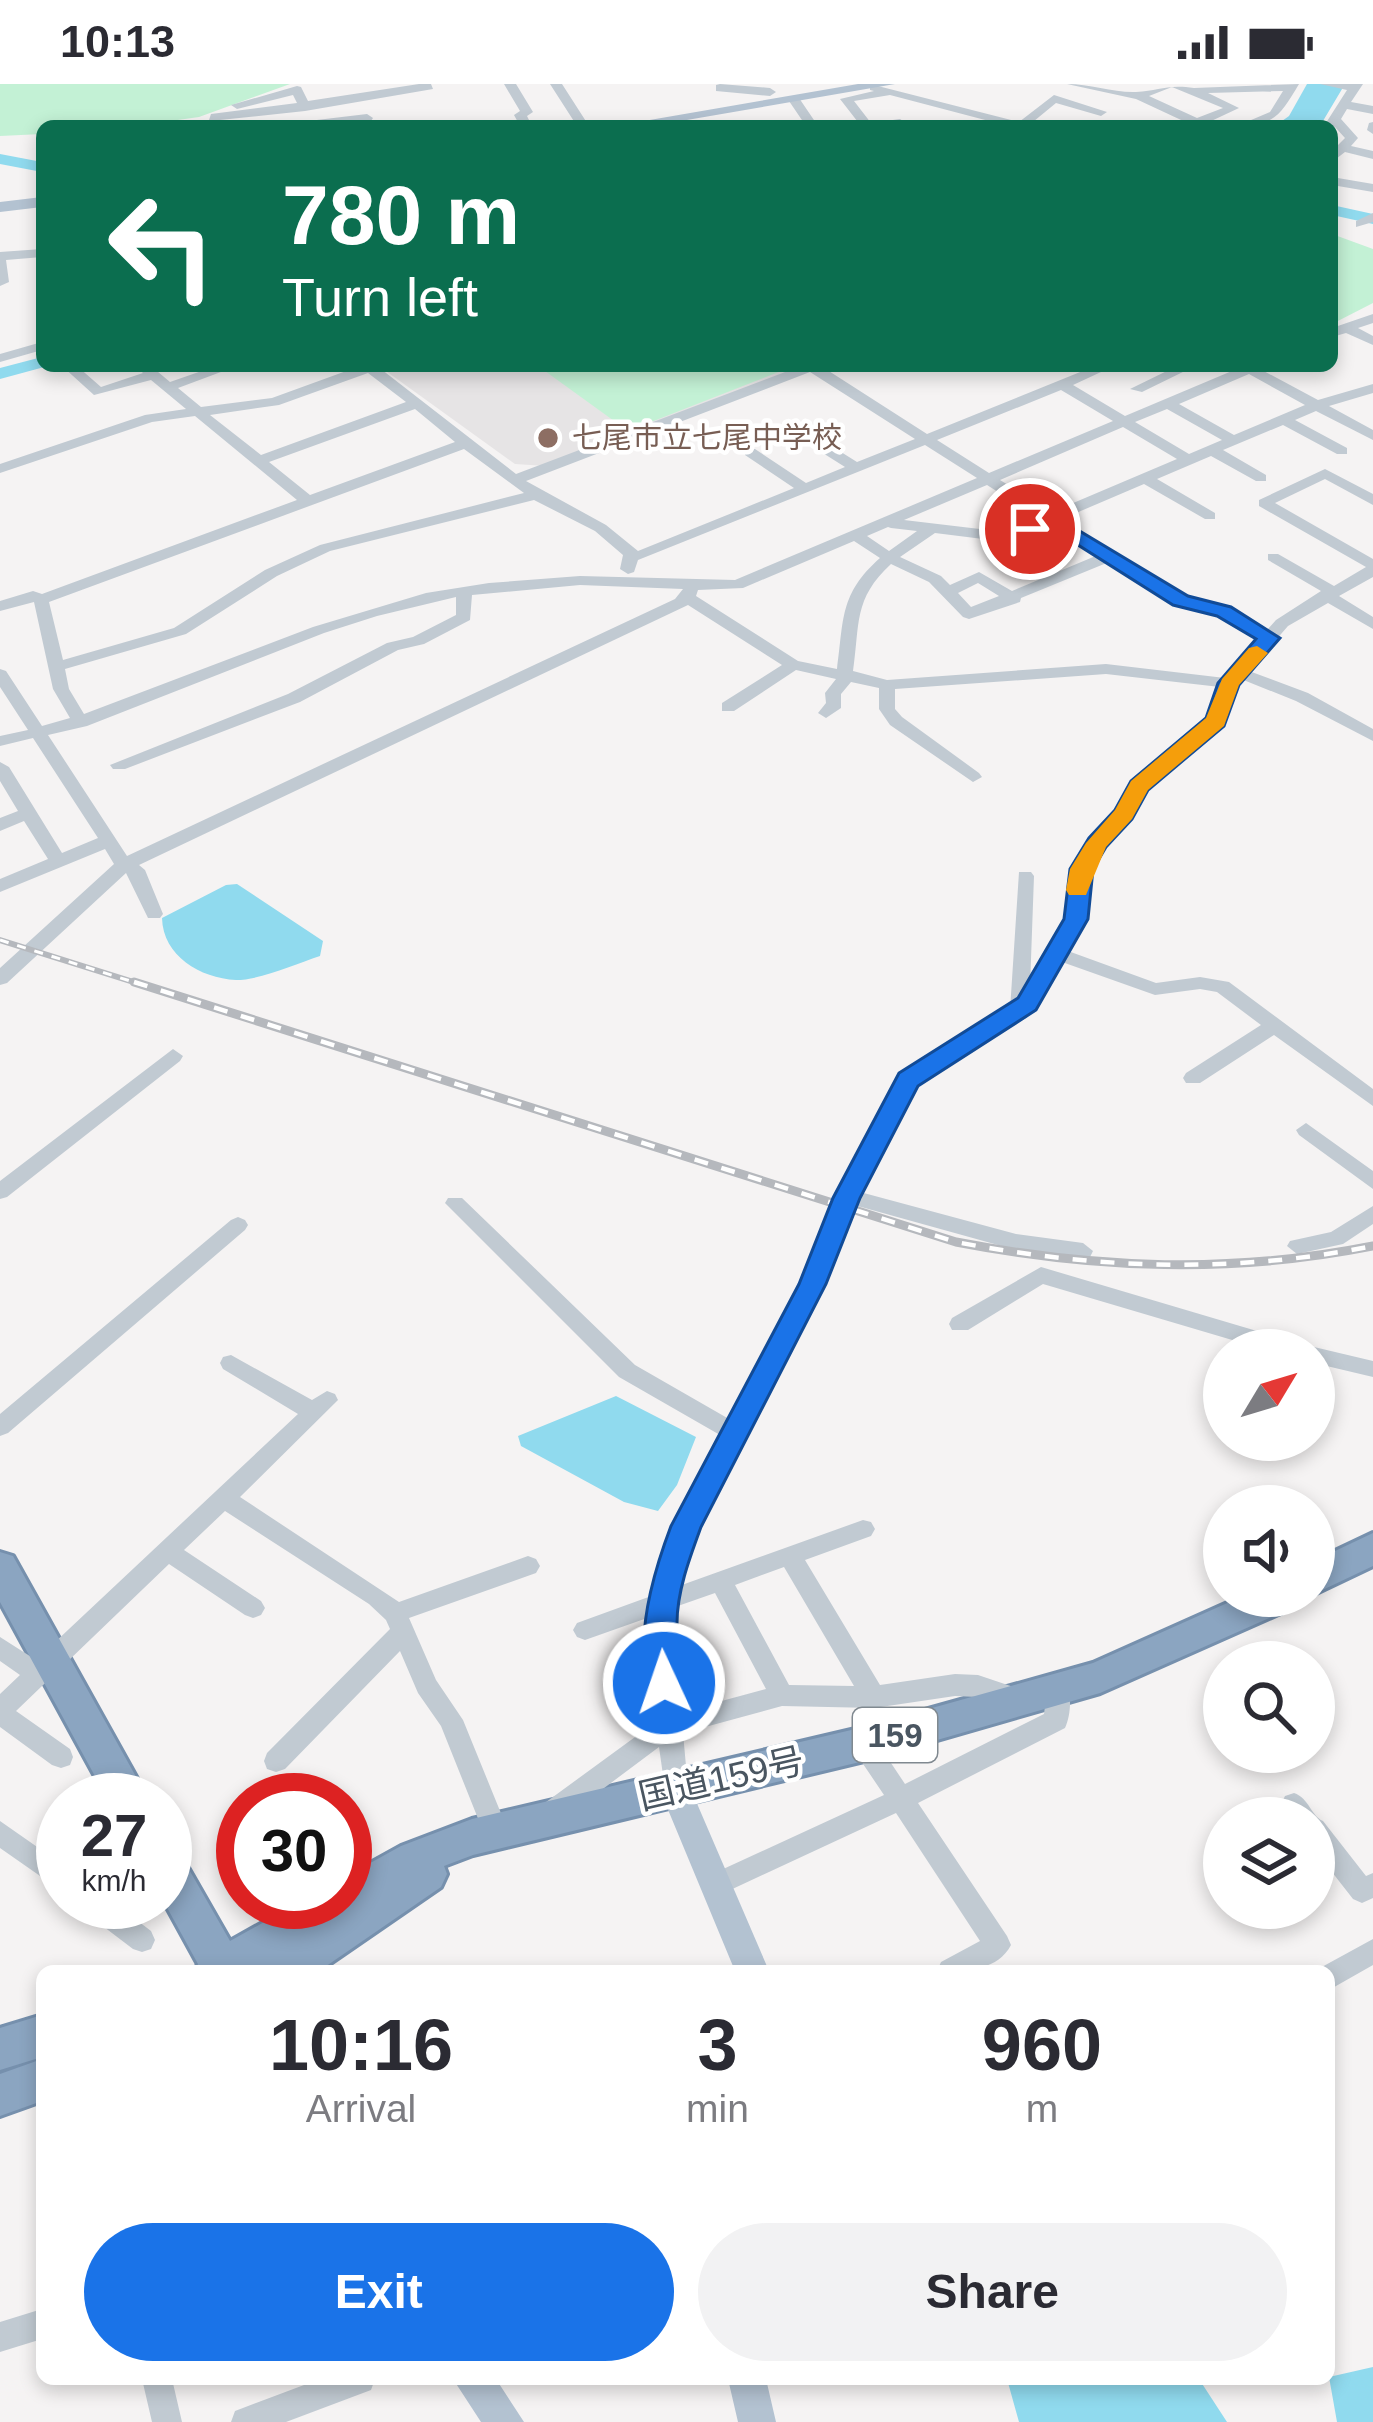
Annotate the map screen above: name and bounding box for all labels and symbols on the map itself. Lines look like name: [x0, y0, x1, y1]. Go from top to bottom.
place label: 七尾市立七尾中学校: [572, 421, 842, 454]
marker: 七尾市立七尾中学校: [535, 425, 561, 451]
pin: [979, 478, 1081, 580]
north arrow: [1203, 1329, 1335, 1461]
position arrow: [601, 1620, 727, 1746]
road number: 159: [853, 1708, 937, 1762]
street label: 国道159号: [635, 1740, 808, 1817]
speed limit sign: 30: [216, 1773, 372, 1929]

